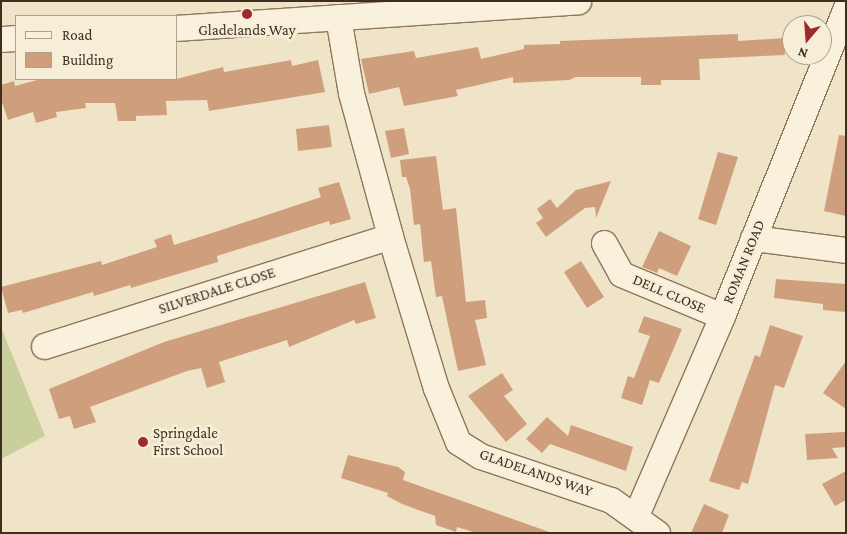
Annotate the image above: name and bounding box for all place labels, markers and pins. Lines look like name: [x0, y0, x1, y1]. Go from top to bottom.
marker: Gladelands Way: [241, 8, 253, 20]
place label: Gladelands Way: [198, 22, 296, 40]
place label: Springdale First School: [153, 424, 223, 459]
marker: Springdale First School: [137, 436, 149, 448]

